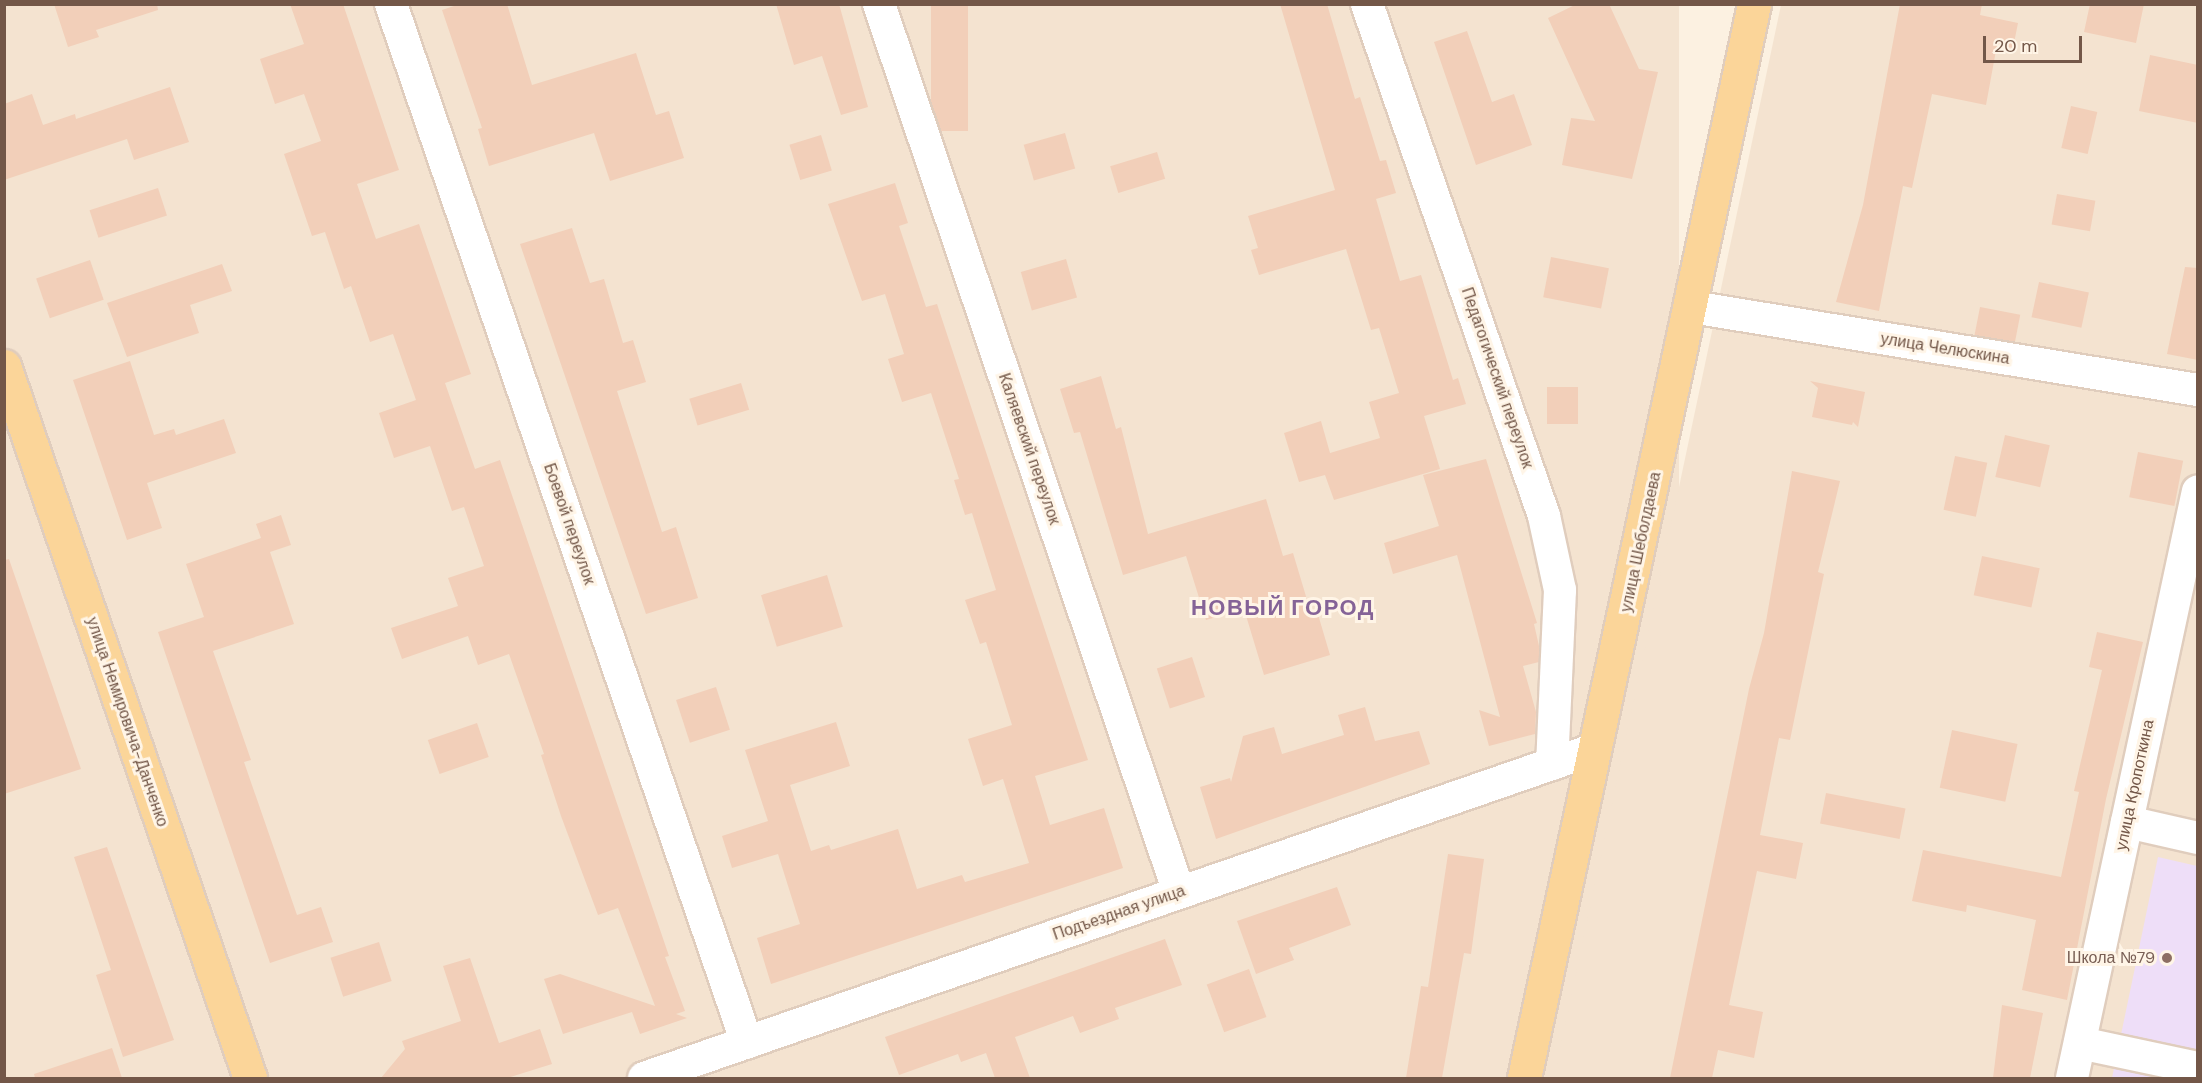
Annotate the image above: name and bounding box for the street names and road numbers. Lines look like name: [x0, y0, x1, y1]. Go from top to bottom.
street label: Педагогический переулок: [1457, 285, 1537, 471]
street label: улица Челюскина: [1879, 329, 2011, 369]
street label: Каляевский переулок: [994, 371, 1064, 527]
street label: Боевой переулок: [539, 461, 599, 587]
street label: улица Шеболдаева: [1617, 470, 1665, 614]
street label: улица Немировича-Данченко: [82, 615, 172, 829]
street label: улица Кропоткина: [2112, 718, 2158, 852]
street label: Подъездная улица: [1050, 881, 1188, 945]

